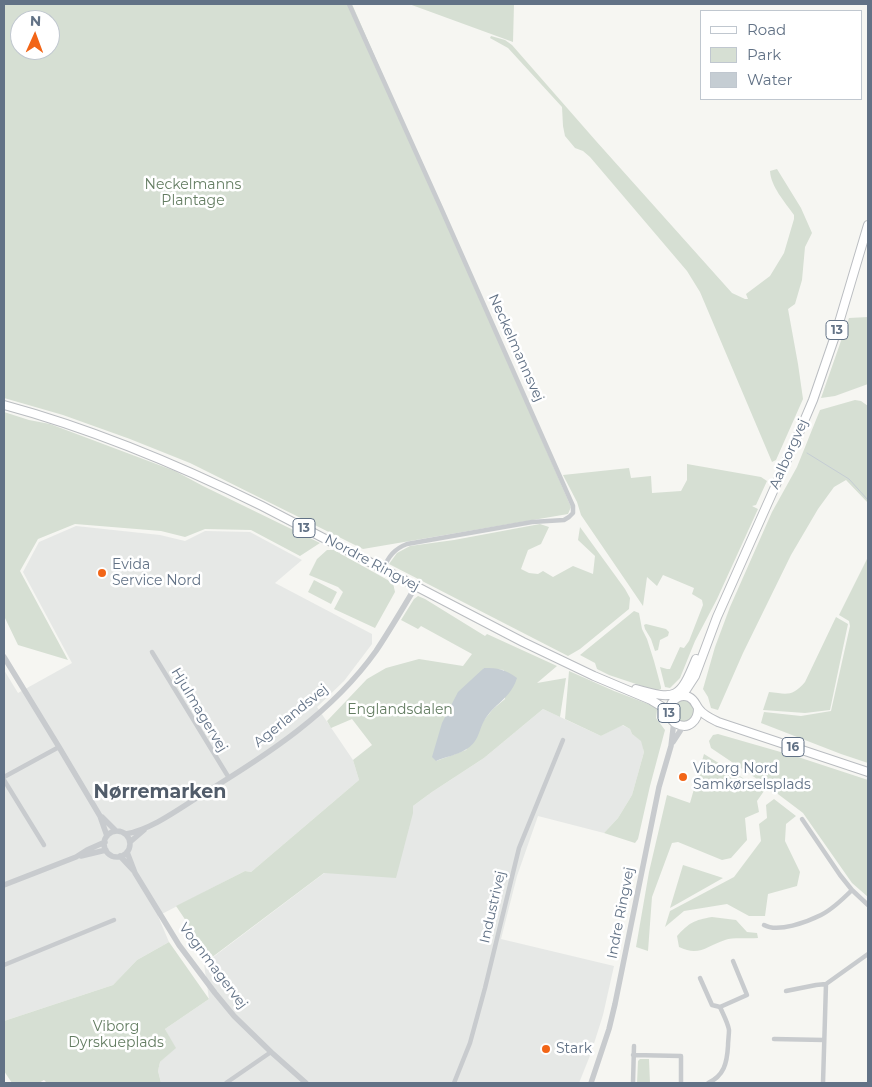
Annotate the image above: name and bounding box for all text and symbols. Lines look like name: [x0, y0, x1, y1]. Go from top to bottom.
north arrow: [10, 10, 60, 60]
legend: [700, 10, 862, 100]
text: N: [30, 12, 41, 30]
text: Road: [747, 20, 786, 39]
text: Park: [747, 45, 781, 64]
text: Water: [747, 70, 793, 89]
park label: Neckelmanns Plantage: [145, 177, 241, 210]
street label: Neckelmannsvej: [485, 292, 547, 404]
road number: 13: [826, 320, 848, 340]
street label: Aalborgvej: [766, 416, 812, 492]
road number: 13: [293, 518, 315, 538]
street label: Nordre Ringvej: [322, 531, 422, 595]
place label: Evida Service Nord: [112, 557, 201, 590]
marker: Evida Service Nord: [96, 567, 108, 579]
street label: Hjulmagervej: [167, 665, 231, 755]
street label: Agerlandsvej: [250, 681, 332, 751]
park label: Englandsdalen: [347, 702, 453, 718]
road number: 13: [658, 704, 680, 722]
road number: 16: [782, 738, 804, 756]
place label: Viborg Nord Samkørselsplads: [693, 761, 811, 794]
marker: Viborg Nord Samkørselsplads: [677, 771, 689, 783]
district label: Nørremarken: [94, 781, 226, 803]
street label: Indre Ringvej: [604, 866, 638, 960]
street label: Industrivej: [476, 869, 510, 945]
street label: Vognmagervej: [175, 920, 251, 1012]
park label: Viborg Dyrskueplads: [68, 1019, 164, 1052]
place label: Stark: [556, 1041, 592, 1057]
marker: Stark: [540, 1043, 552, 1055]

